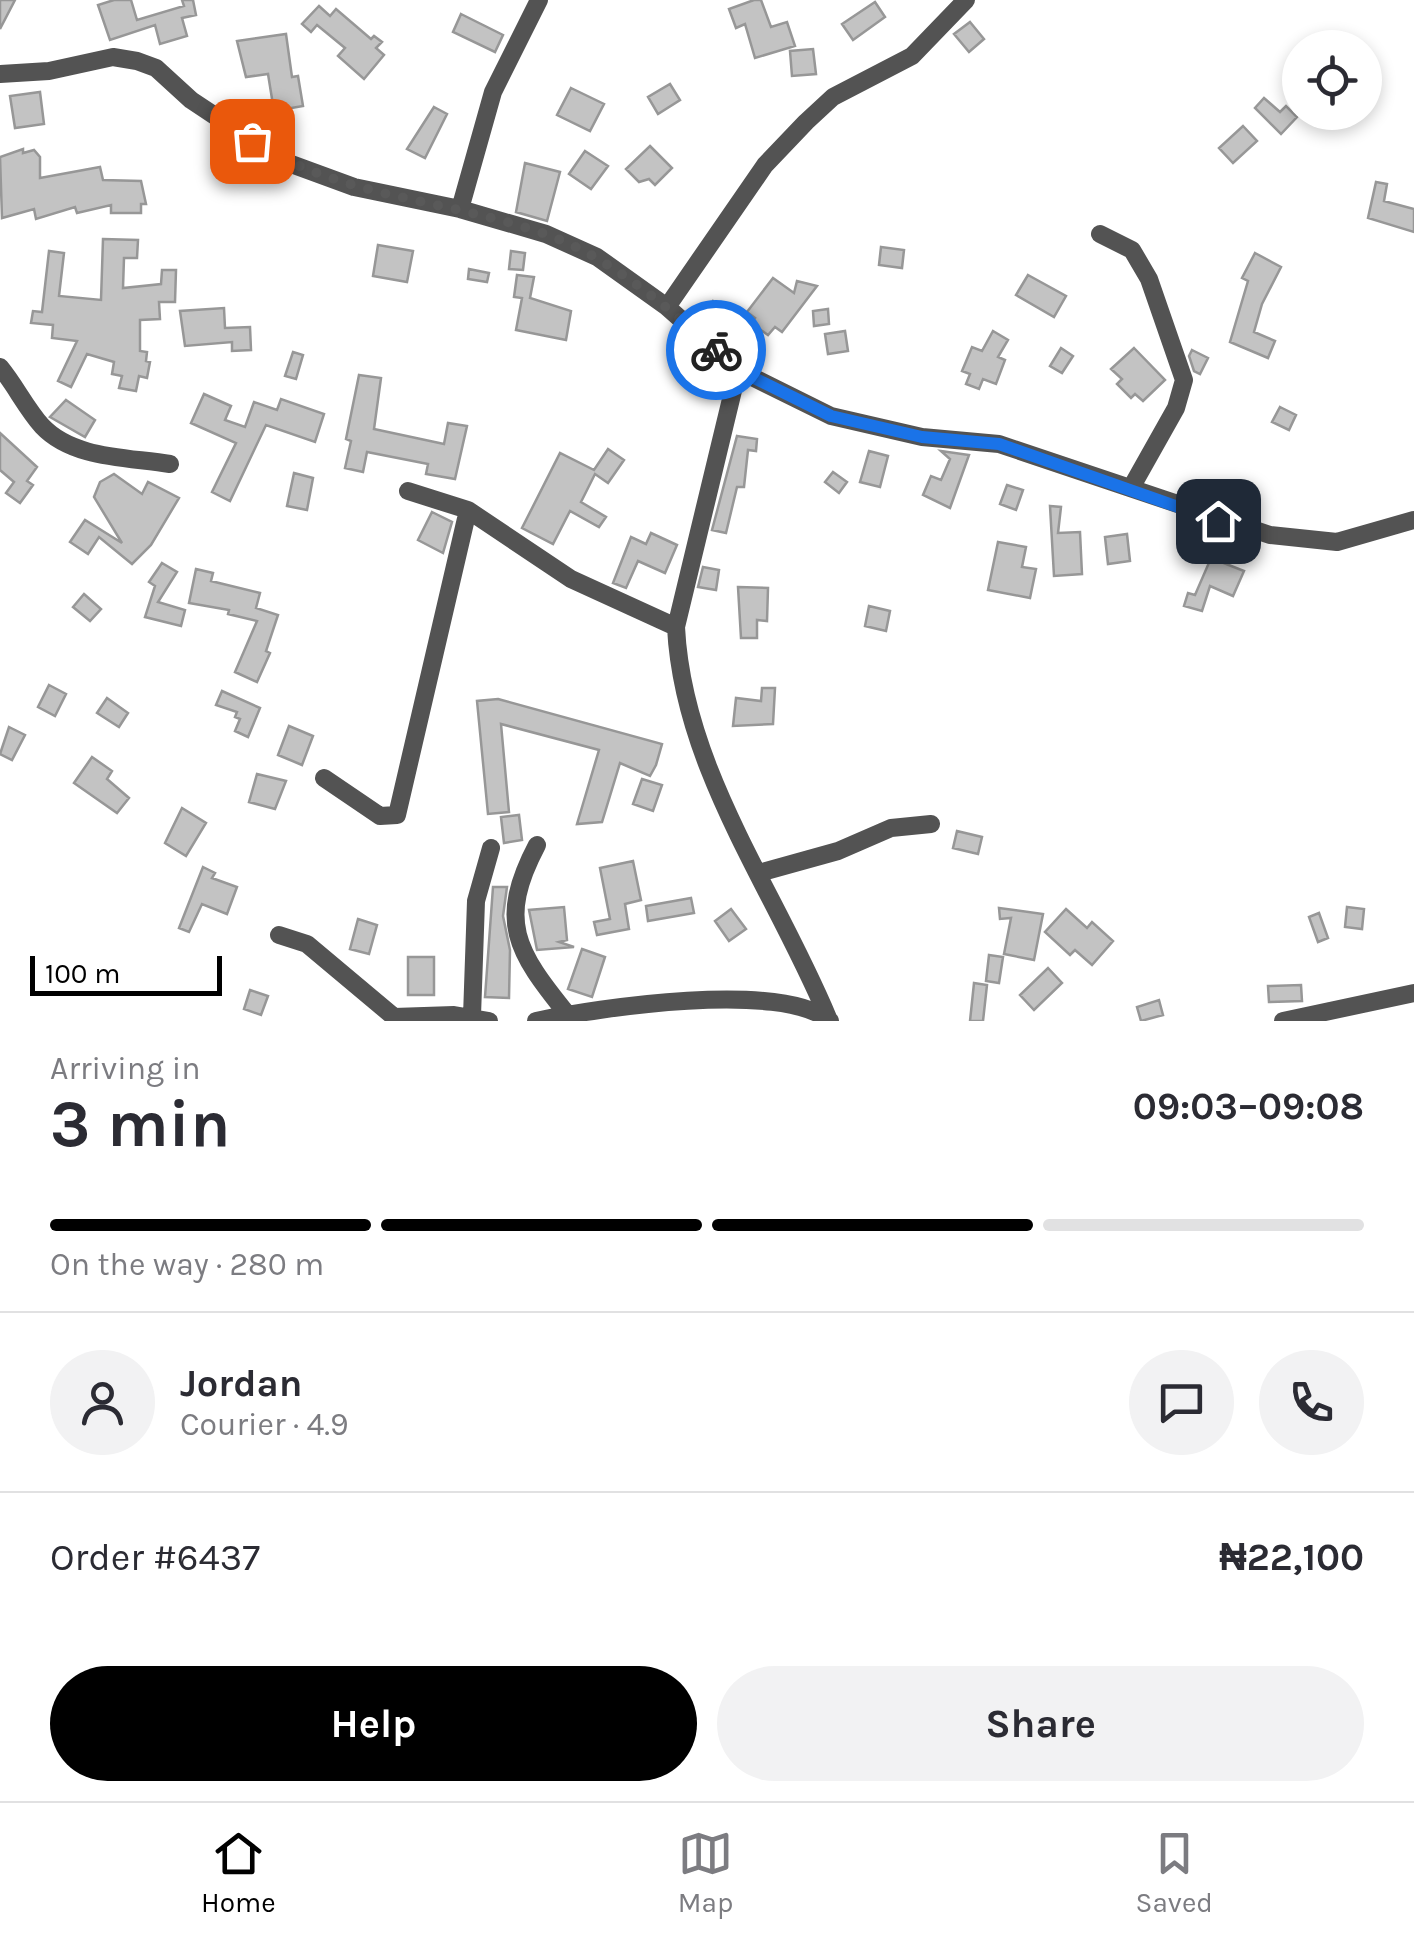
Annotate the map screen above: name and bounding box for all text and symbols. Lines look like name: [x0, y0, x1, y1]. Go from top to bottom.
map controls: [1282, 30, 1382, 130]
button: locate: [1282, 30, 1382, 130]
pin: [210, 99, 295, 184]
icon: bag: [225, 114, 280, 169]
courier: [666, 300, 766, 400]
icon: bike: [689, 323, 744, 378]
pin: [1176, 479, 1261, 564]
icon: home: [1191, 494, 1246, 549]
scale bar: [30, 951, 222, 996]
text: 100 m: [45, 957, 120, 990]
text: Arriving in: [50, 1050, 201, 1087]
text: 09:03–09:08: [1133, 1084, 1364, 1129]
text: 3 min: [50, 1086, 230, 1162]
text: On the way · 280 m: [50, 1246, 324, 1283]
button: person: [50, 1350, 155, 1455]
button: chat: [1129, 1350, 1234, 1455]
button: phone: [1259, 1350, 1364, 1455]
text: Jordan: [180, 1361, 303, 1406]
text: Courier · 4.9: [180, 1406, 349, 1443]
text: Order #6437: [50, 1535, 260, 1580]
text: ₦22,100: [1219, 1535, 1364, 1580]
button: Help: [50, 1666, 697, 1781]
button: Share: [717, 1666, 1364, 1781]
tab: Home: [201, 1826, 276, 1919]
tab: Map: [678, 1826, 733, 1919]
tab: Saved: [1136, 1826, 1213, 1919]

